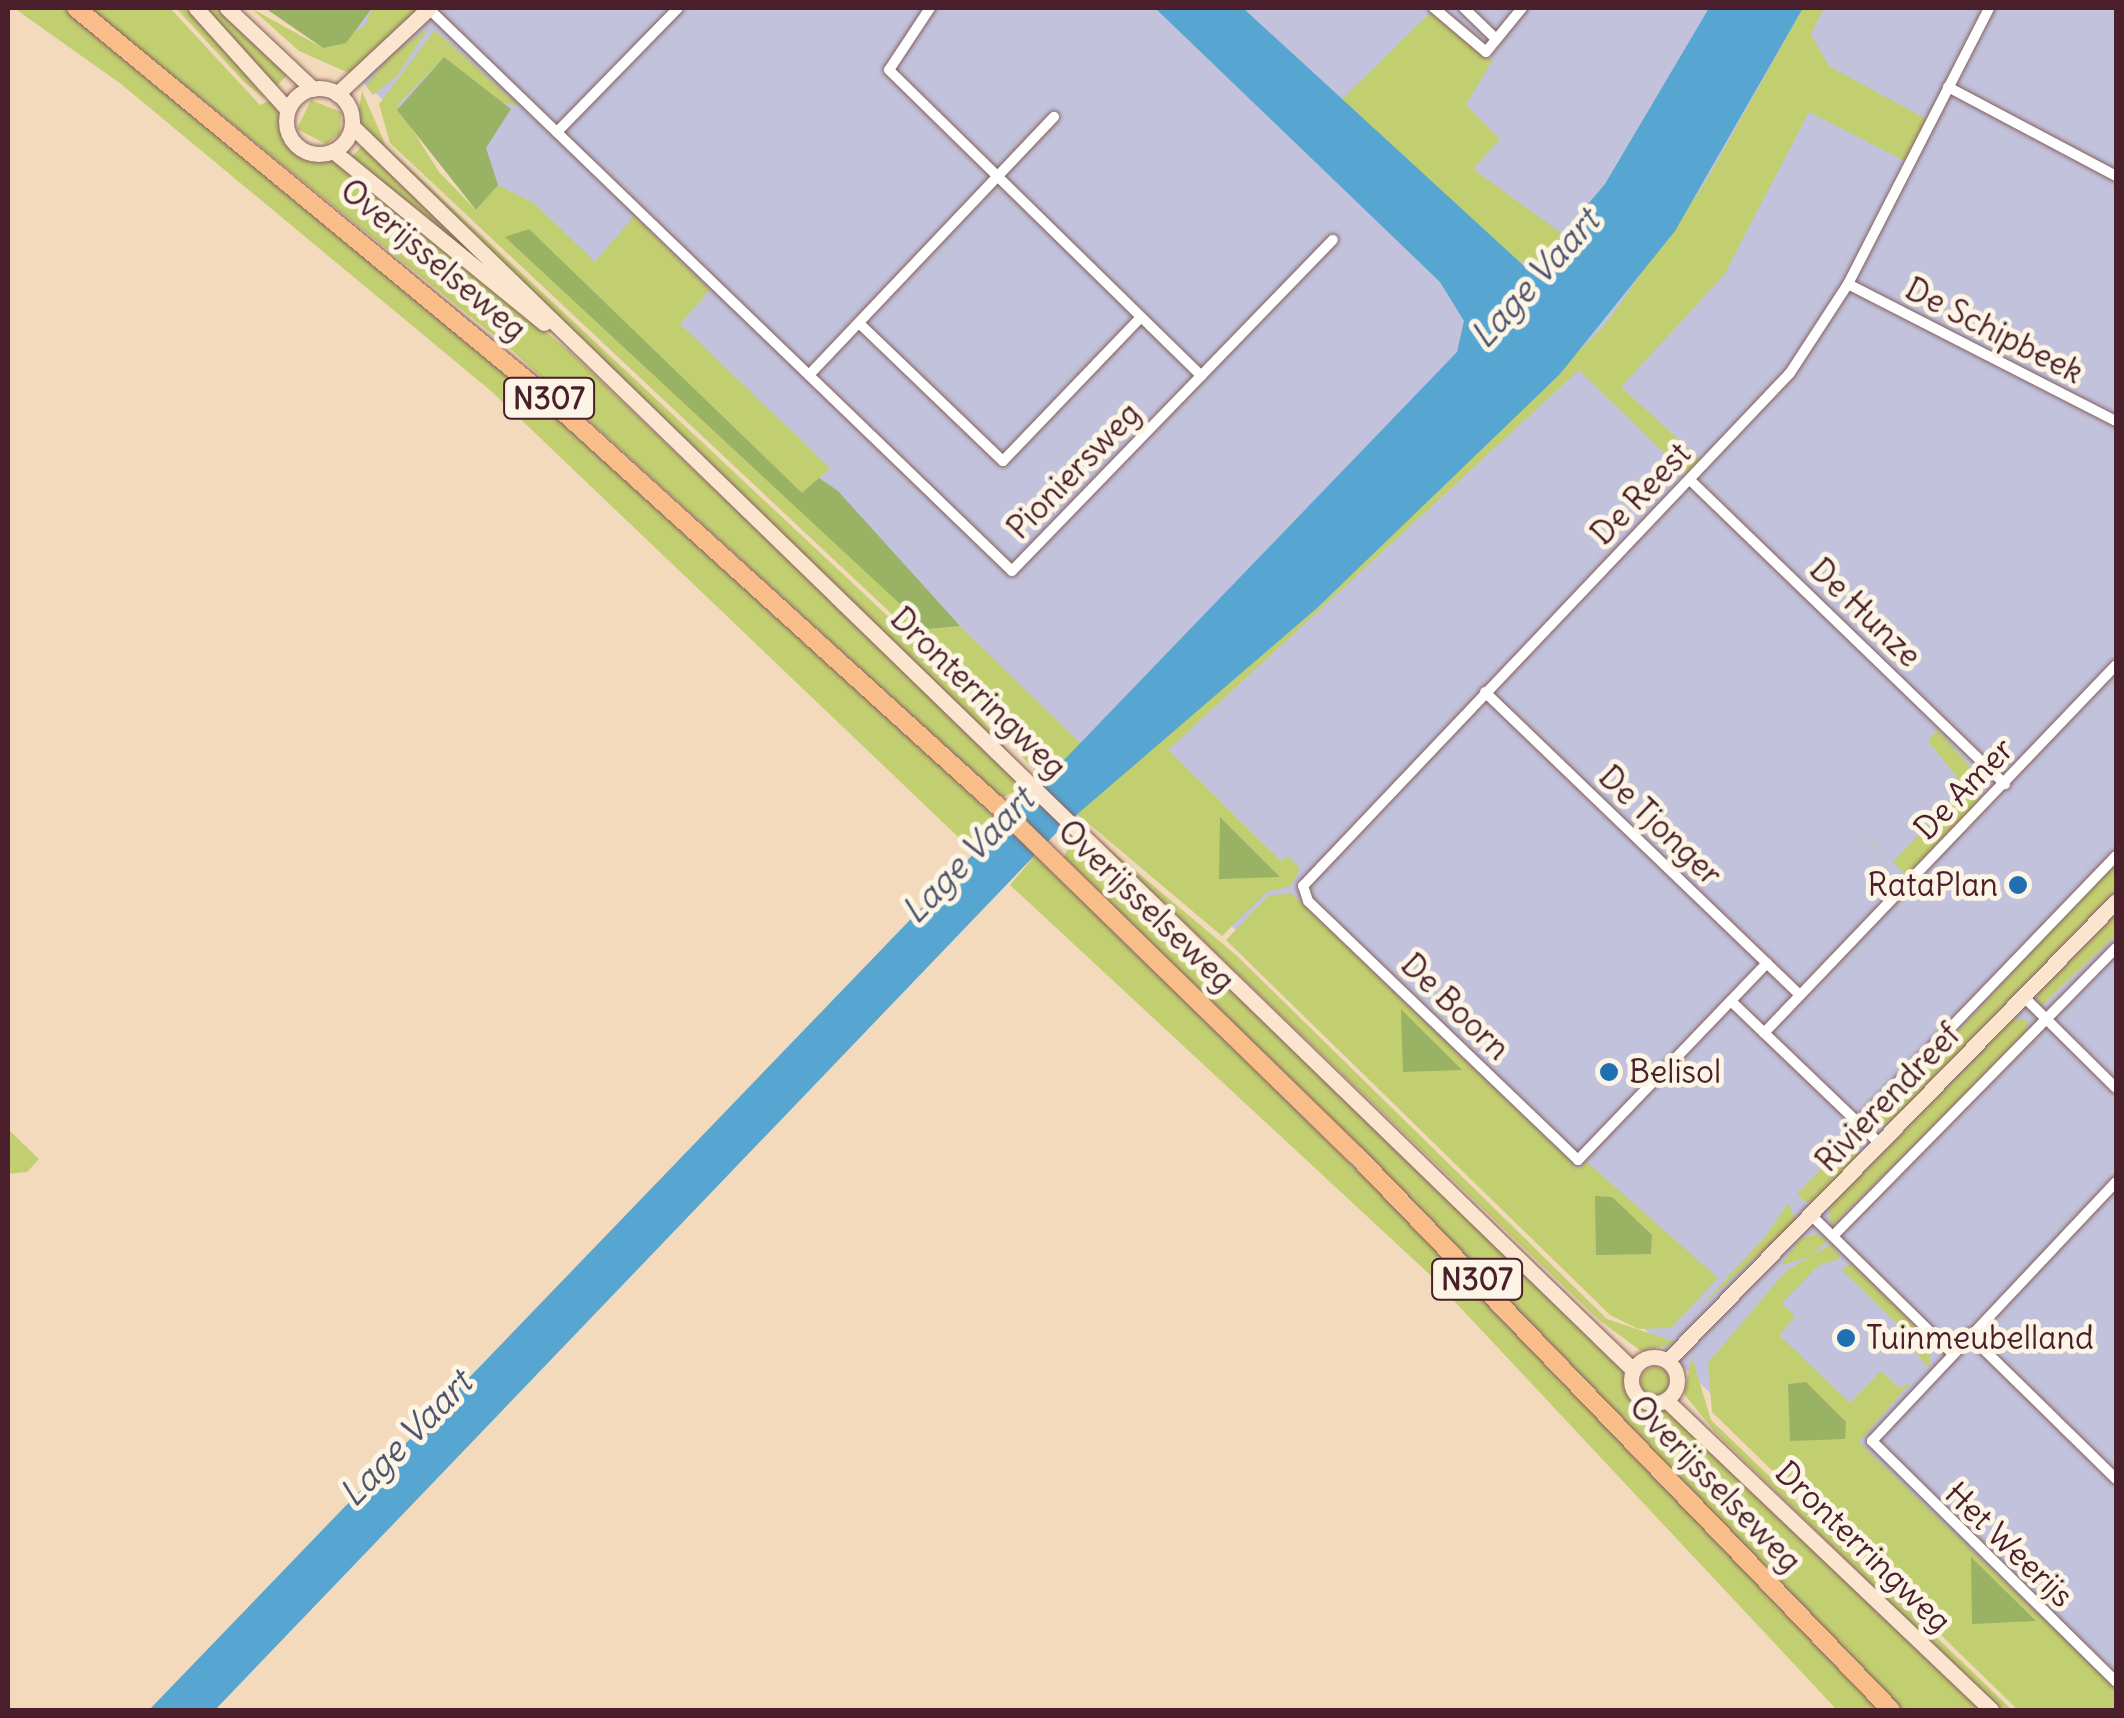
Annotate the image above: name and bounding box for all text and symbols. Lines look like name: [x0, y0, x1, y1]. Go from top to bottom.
street label: Overijsselseweg: [332, 171, 534, 349]
water label: Lage Vaart: [1461, 200, 1607, 356]
street label: De Schipbeek: [1899, 270, 2089, 392]
road number: N307: [502, 373, 596, 423]
street label: Pioniersweg: [999, 395, 1149, 547]
street label: De Reest: [1583, 435, 1699, 553]
street label: De Hunze: [1801, 551, 1929, 675]
street label: Dronterringweg: [882, 600, 1074, 786]
street label: De Amer: [1906, 730, 2022, 848]
street label: De Tjonger: [1591, 758, 1729, 894]
water label: Lage Vaart: [892, 779, 1042, 931]
street label: Overijsselseweg: [1050, 812, 1242, 1000]
place label: RataPlan: [1868, 866, 1998, 904]
marker: RataPlan: [2007, 874, 2029, 896]
street label: De Boorn: [1393, 946, 1517, 1068]
street label: Rivierendreef: [1808, 1016, 1968, 1180]
place label: Belisol: [1629, 1053, 1721, 1091]
marker: Belisol: [1598, 1061, 1620, 1083]
road number: N307: [1430, 1254, 1524, 1304]
place label: Tuinmeubelland: [1866, 1319, 2094, 1357]
marker: Tuinmeubelland: [1835, 1327, 1857, 1349]
water label: Lage Vaart: [330, 1362, 480, 1514]
street label: Overijsselseweg: [1621, 1388, 1809, 1580]
street label: Dronterringweg: [1767, 1454, 1959, 1640]
street label: Het Weerijs: [1937, 1475, 2081, 1615]

